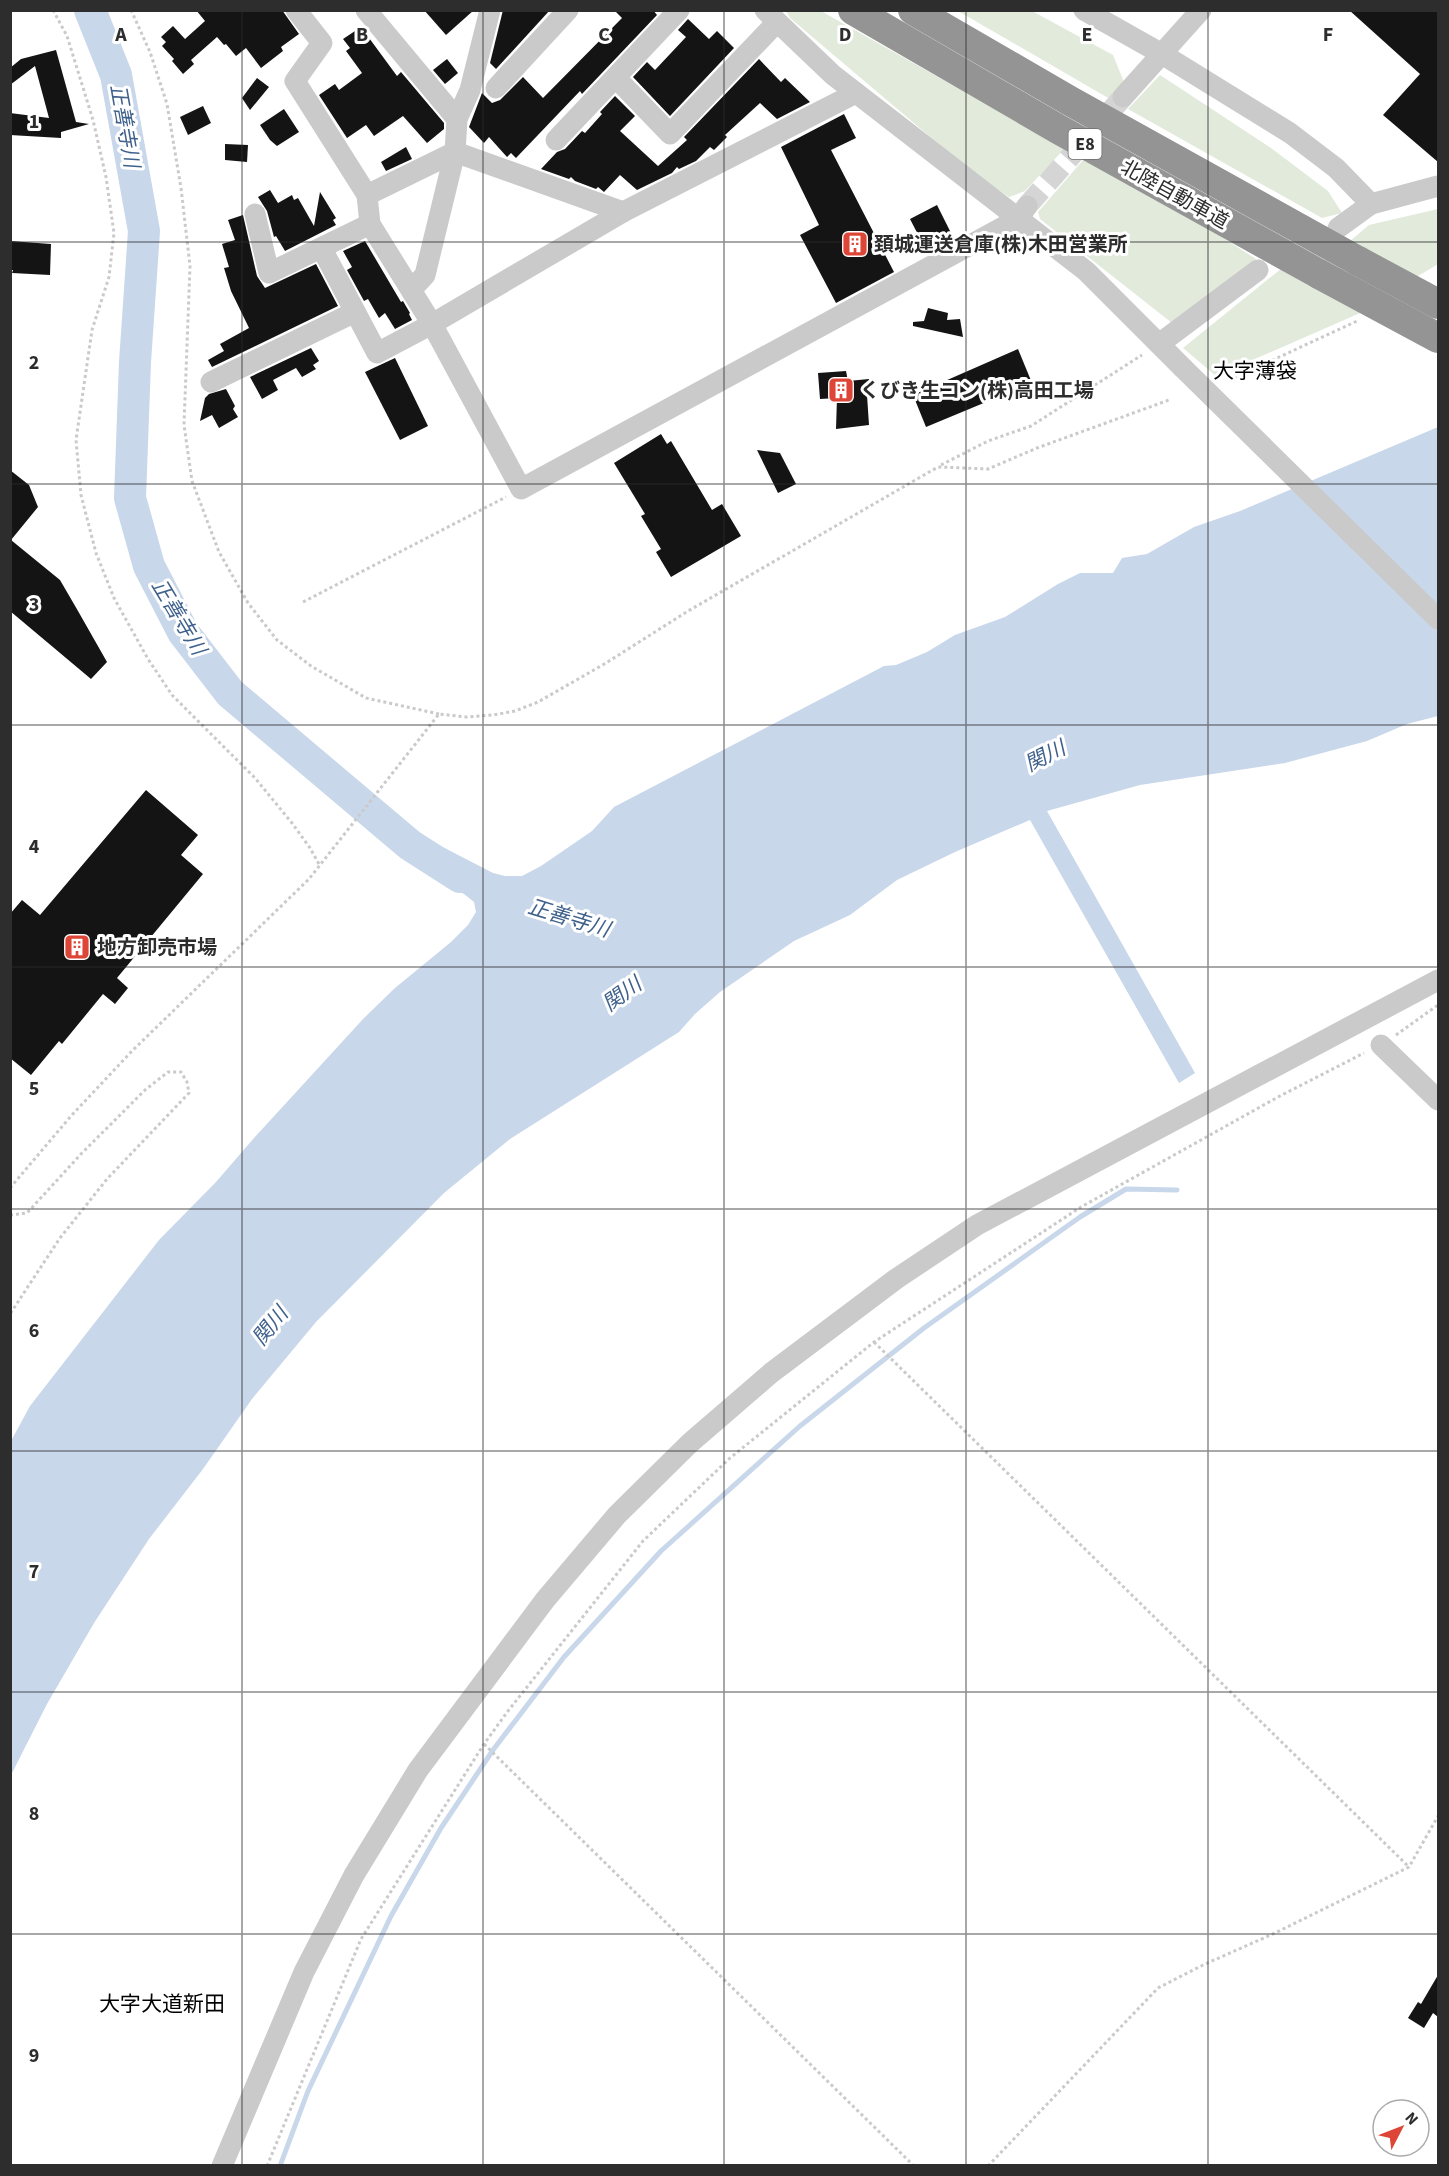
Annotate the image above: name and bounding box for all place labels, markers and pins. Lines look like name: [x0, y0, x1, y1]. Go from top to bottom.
building icon: 頚城運送倉庫(株)木田営業所: [840, 229, 870, 259]
place label: 頚城運送倉庫(株)木田営業所: [874, 231, 1128, 259]
building icon: くびき生コン(株)高田工場: [826, 375, 856, 405]
place label: くびき生コン(株)高田工場: [860, 377, 1094, 405]
building icon: 地方卸売市場: [62, 932, 92, 962]
place label: 地方卸売市場: [97, 934, 217, 962]

